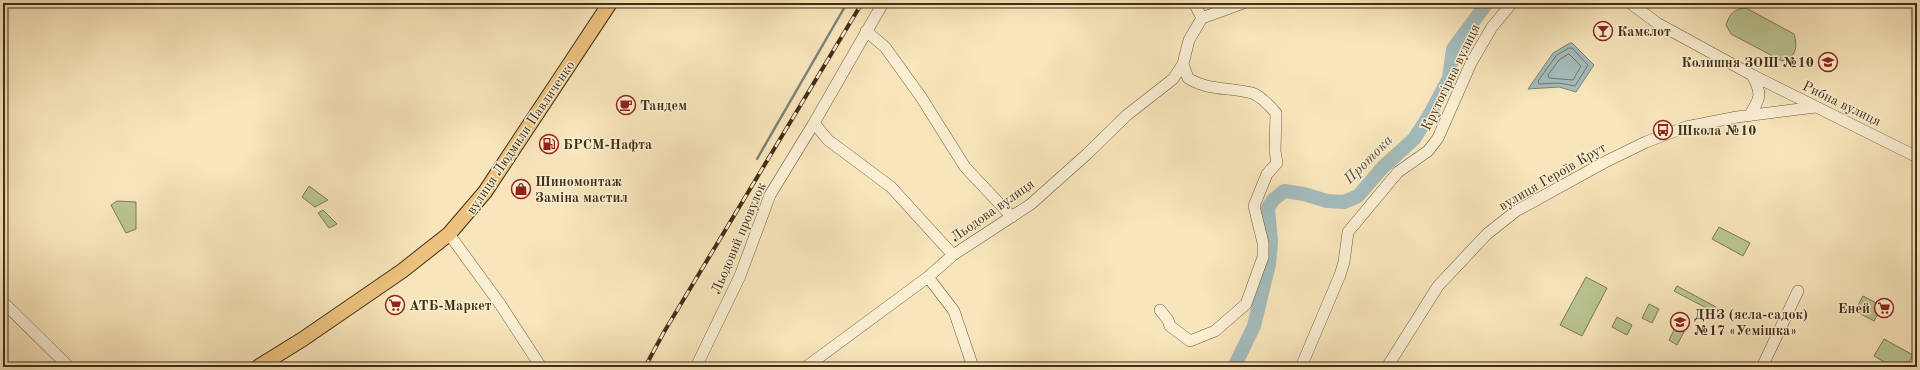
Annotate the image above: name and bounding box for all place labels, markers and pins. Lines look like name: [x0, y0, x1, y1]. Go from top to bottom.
bar icon: Камєлот: [1592, 20, 1614, 42]
place label: Камєлот: [1617, 25, 1671, 39]
school or university icon: Колишня ЗОШ №10: [1817, 51, 1839, 73]
place label: Колишня ЗОШ №10: [1681, 56, 1814, 70]
cafe icon: Тандем: [615, 94, 637, 116]
place label: Тандем: [640, 99, 687, 113]
bus stop icon: Школа №10: [1652, 119, 1674, 141]
place label: Школа №10: [1677, 124, 1756, 138]
fuel station icon: БРСМ-Нафта: [538, 133, 560, 155]
place label: БРСМ-Нафта: [563, 138, 652, 153]
place label: Шиномонтаж Заміна мастил: [535, 175, 628, 205]
shop icon: Шиномонтаж Заміна мастил: [510, 178, 532, 200]
supermarket icon: АТБ-Маркет: [384, 294, 406, 316]
supermarket icon: Еней: [1873, 297, 1895, 319]
place label: АТБ-Маркет: [409, 299, 492, 313]
place label: Еней: [1838, 302, 1870, 316]
place label: ДНЗ (ясла-садок) №17 «Усмішка»: [1694, 308, 1808, 338]
school or university icon: ДНЗ (ясла-садок) №17 «Усмішка»: [1669, 311, 1691, 333]

